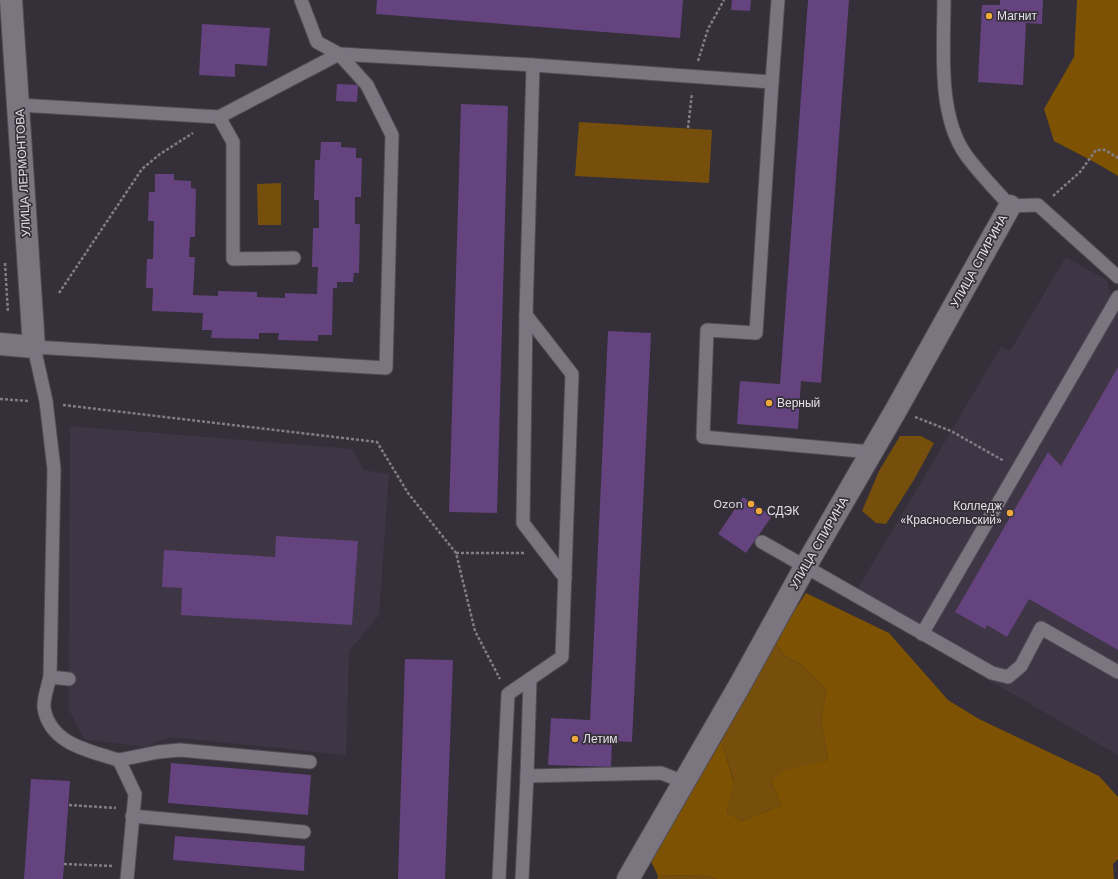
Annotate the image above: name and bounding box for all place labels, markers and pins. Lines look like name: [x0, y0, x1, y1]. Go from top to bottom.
place label: Магнит: [997, 9, 1038, 23]
marker: Магнит: [984, 11, 994, 21]
place label: Верный: [777, 396, 820, 410]
marker: Верный: [764, 398, 774, 408]
place label: Ozon: [713, 497, 743, 511]
marker: Ozon: [746, 499, 756, 509]
place label: Колледж «Красносельский»: [900, 499, 1002, 527]
place label: СДЭК: [767, 504, 799, 518]
marker: СДЭК: [754, 506, 764, 516]
marker: Колледж «Красносельский»: [1005, 508, 1015, 518]
place label: Летим: [583, 732, 618, 746]
marker: Летим: [570, 734, 580, 744]

